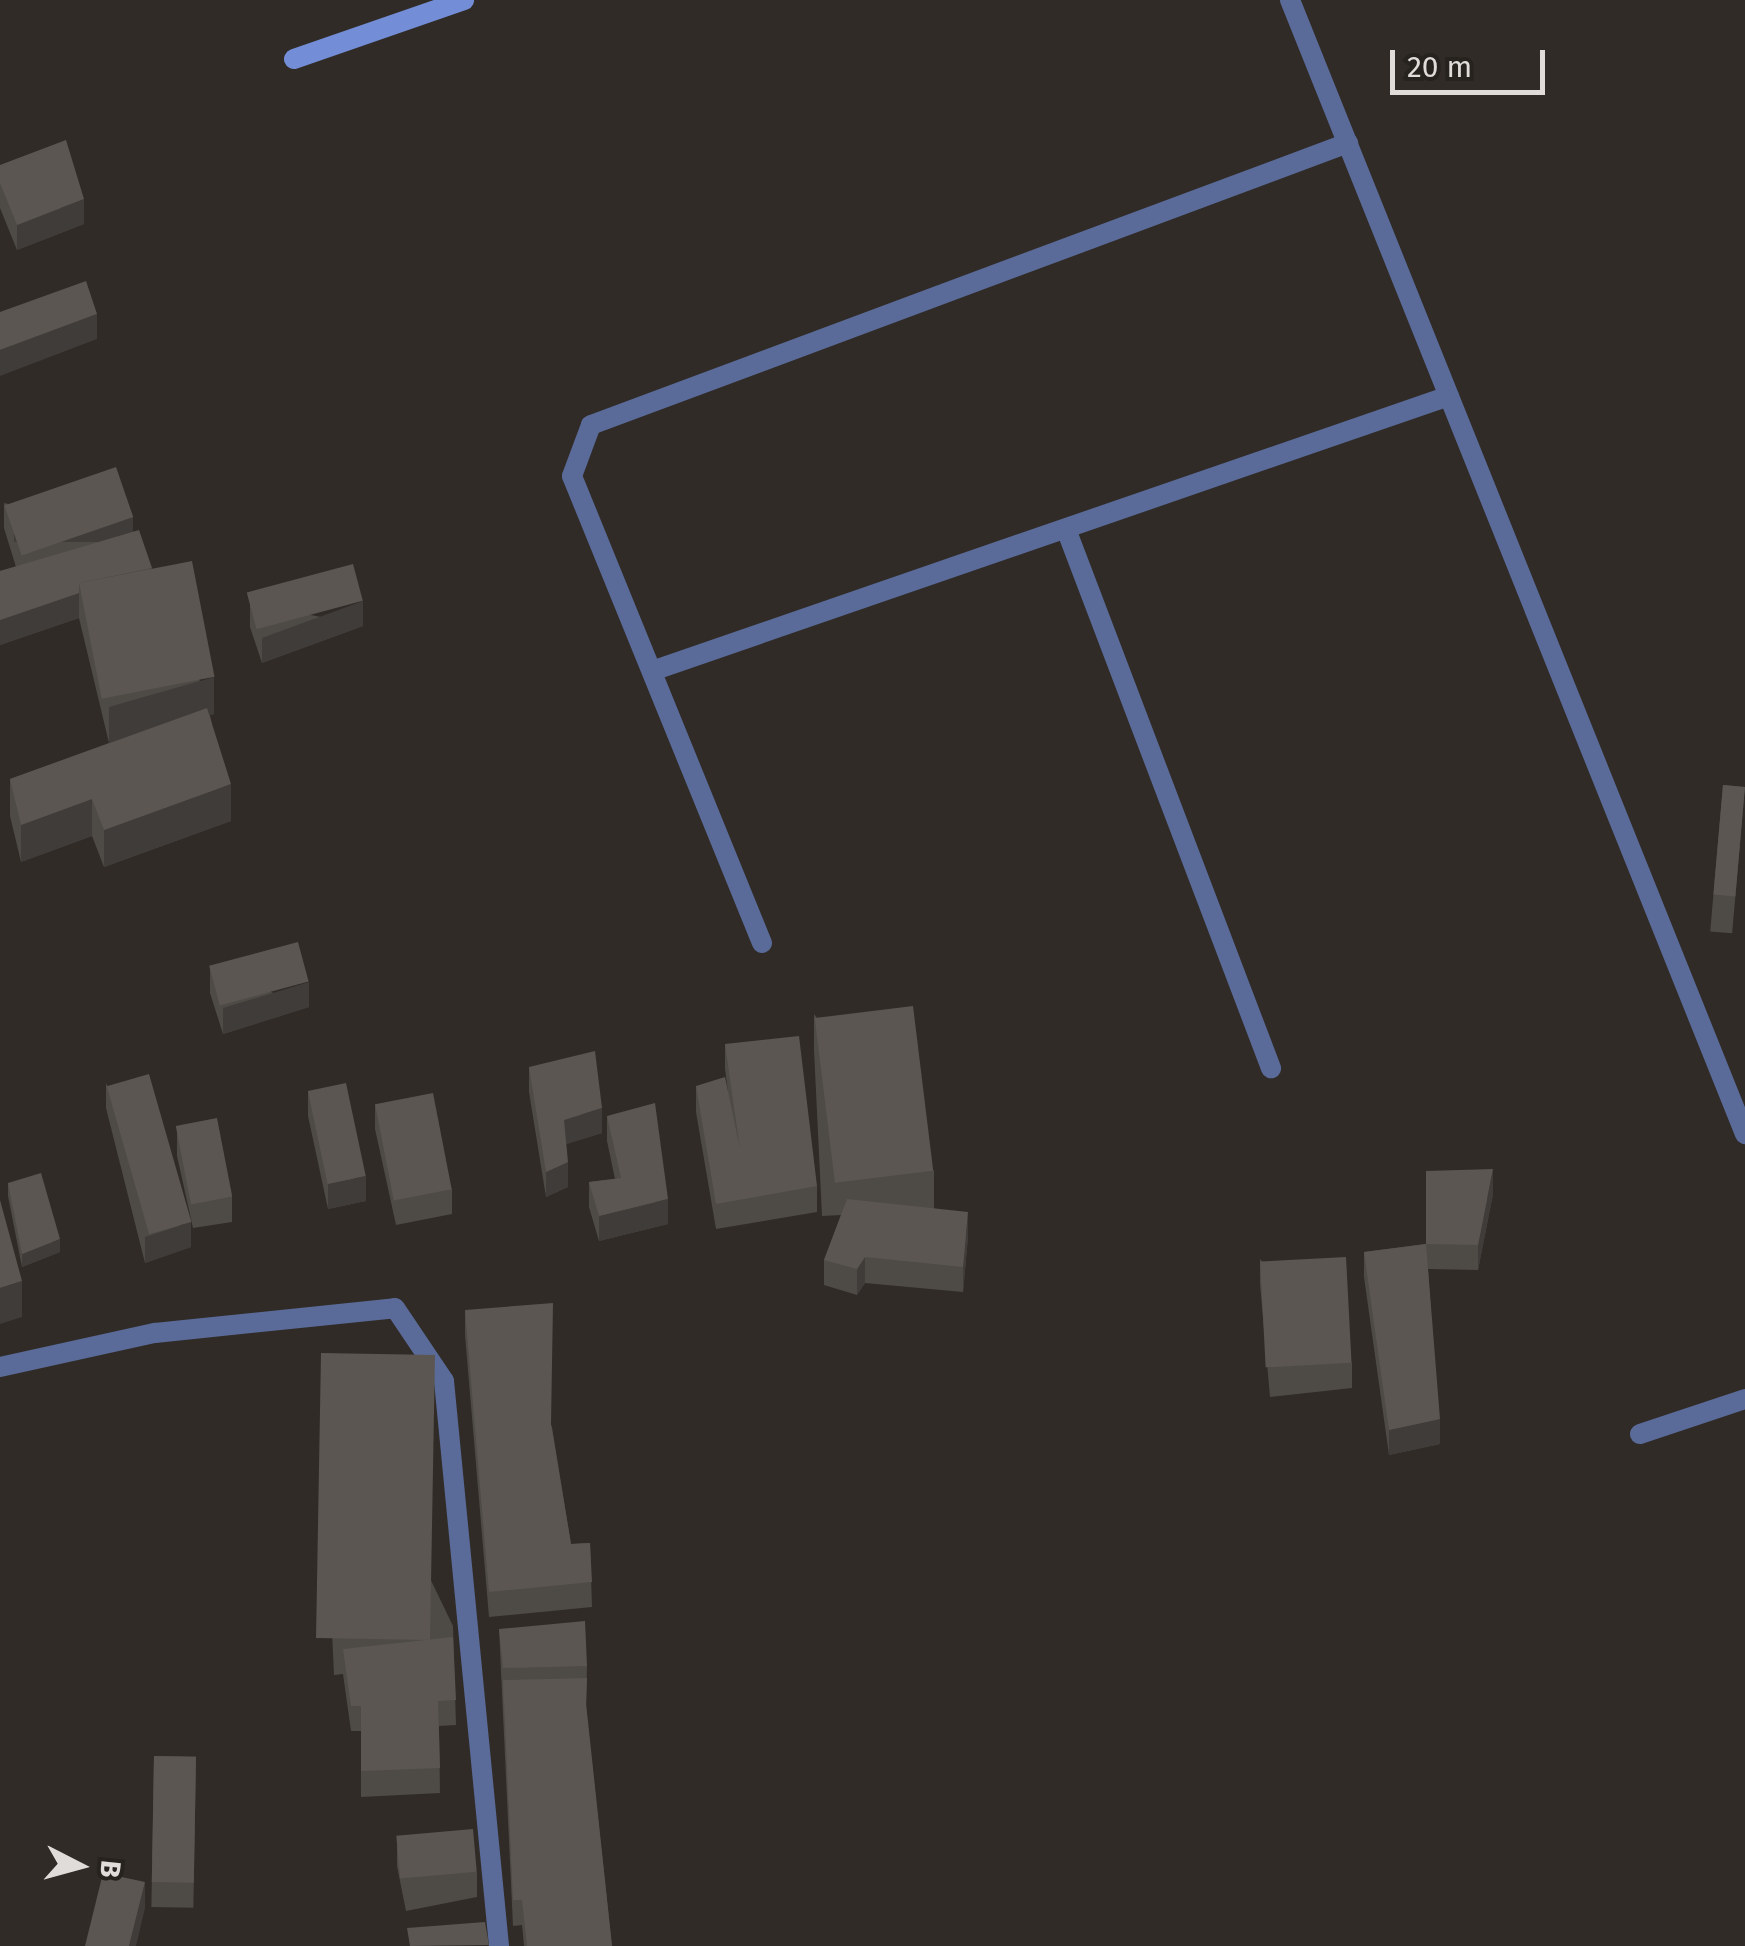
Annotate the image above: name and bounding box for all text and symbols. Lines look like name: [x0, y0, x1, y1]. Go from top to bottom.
scale bar: [1395, 30, 1550, 92]
text: 20 m: [1407, 49, 1472, 85]
north arrow: [30, 1816, 130, 1916]
text: B: [93, 1859, 128, 1880]

